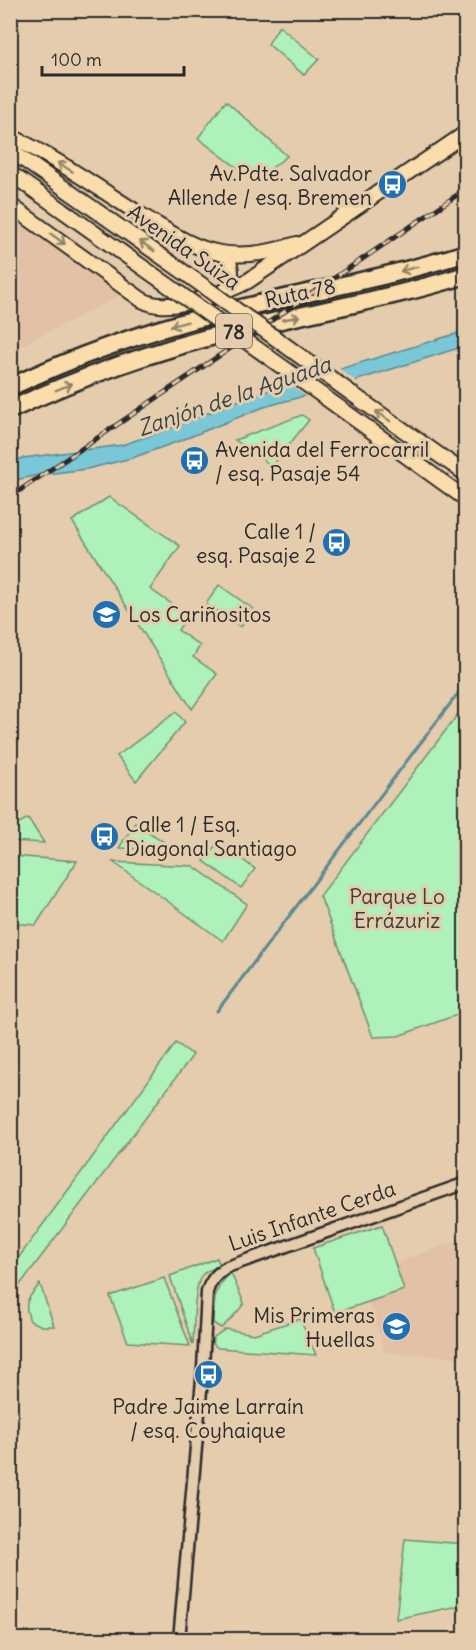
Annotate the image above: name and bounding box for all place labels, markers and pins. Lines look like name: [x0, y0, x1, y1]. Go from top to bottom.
place label: Av.Pdte. Salvador Allende / esq. Bremen: [168, 160, 372, 211]
bus stop icon: Av.Pdte. Salvador Allende / esq. Bremen: [377, 169, 409, 201]
place label: Avenida del Ferrocarril / esq. Pasaje 54: [215, 436, 429, 487]
bus stop icon: Avenida del Ferrocarril / esq. Pasaje 54: [178, 445, 210, 477]
place label: Calle 1 / esq. Pasaje 2: [196, 518, 316, 569]
bus stop icon: Calle 1 / esq. Pasaje 2: [321, 527, 353, 559]
school or university icon: Los Cariñositos: [91, 598, 123, 630]
place label: Los Cariñositos: [128, 601, 271, 628]
place label: Calle 1 / Esq. Diagonal Santiago: [125, 811, 297, 862]
bus stop icon: Calle 1 / Esq. Diagonal Santiago: [88, 820, 120, 852]
place label: Mis Primeras Huellas: [253, 1302, 375, 1353]
school or university icon: Mis Primeras Huellas: [380, 1311, 412, 1343]
bus stop icon: Padre Jaime Larraín / esq. Coyhaique: [192, 1359, 224, 1391]
place label: Padre Jaime Larraín / esq. Coyhaique: [112, 1393, 304, 1444]

